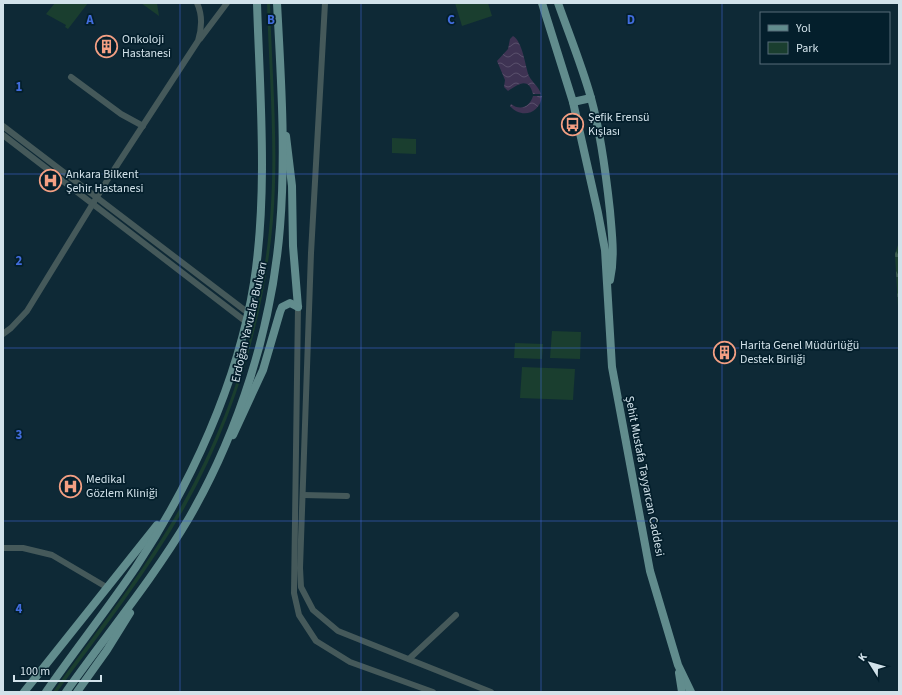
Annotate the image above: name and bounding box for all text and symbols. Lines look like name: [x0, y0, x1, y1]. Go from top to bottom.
text: A: [85, 11, 94, 29]
text: B: [267, 11, 275, 29]
text: C: [447, 11, 455, 29]
text: D: [627, 11, 635, 29]
legend: [760, 12, 890, 64]
text: Yol: [795, 20, 811, 37]
place label: Onkoloji Hastanesi: [122, 31, 171, 62]
building icon: Onkoloji Hastanesi: [94, 33, 120, 59]
text: Park: [796, 40, 818, 57]
text: 1: [16, 78, 23, 96]
place label: Şefik Erensü Kışlası: [588, 109, 650, 140]
bus stop icon: Şefik Erensü Kışlası: [559, 111, 585, 137]
place label: Ankara Bilkent Şehir Hastanesi: [66, 166, 143, 197]
hospital icon: Ankara Bilkent Şehir Hastanesi: [37, 168, 63, 194]
text: 2: [16, 252, 23, 270]
street label: Erdoğan Yavuzlar Bulvarı: [227, 260, 272, 384]
place label: Harita Genel Müdürlüğü Destek Birliği: [740, 337, 859, 368]
building icon: Harita Genel Müdürlüğü Destek Birliği: [712, 339, 738, 365]
street label: Şehit Mustafa Tayyarcan Caddesi: [621, 394, 668, 558]
text: 3: [16, 426, 23, 444]
place label: Medikal Gözlem Kliniği: [86, 471, 158, 502]
hospital icon: Medikal Gözlem Kliniği: [57, 473, 83, 499]
text: 4: [16, 600, 23, 618]
north arrow: [850, 643, 890, 683]
text: K: [854, 650, 871, 664]
scale bar: [14, 657, 101, 683]
text: 100 m: [20, 663, 50, 680]

